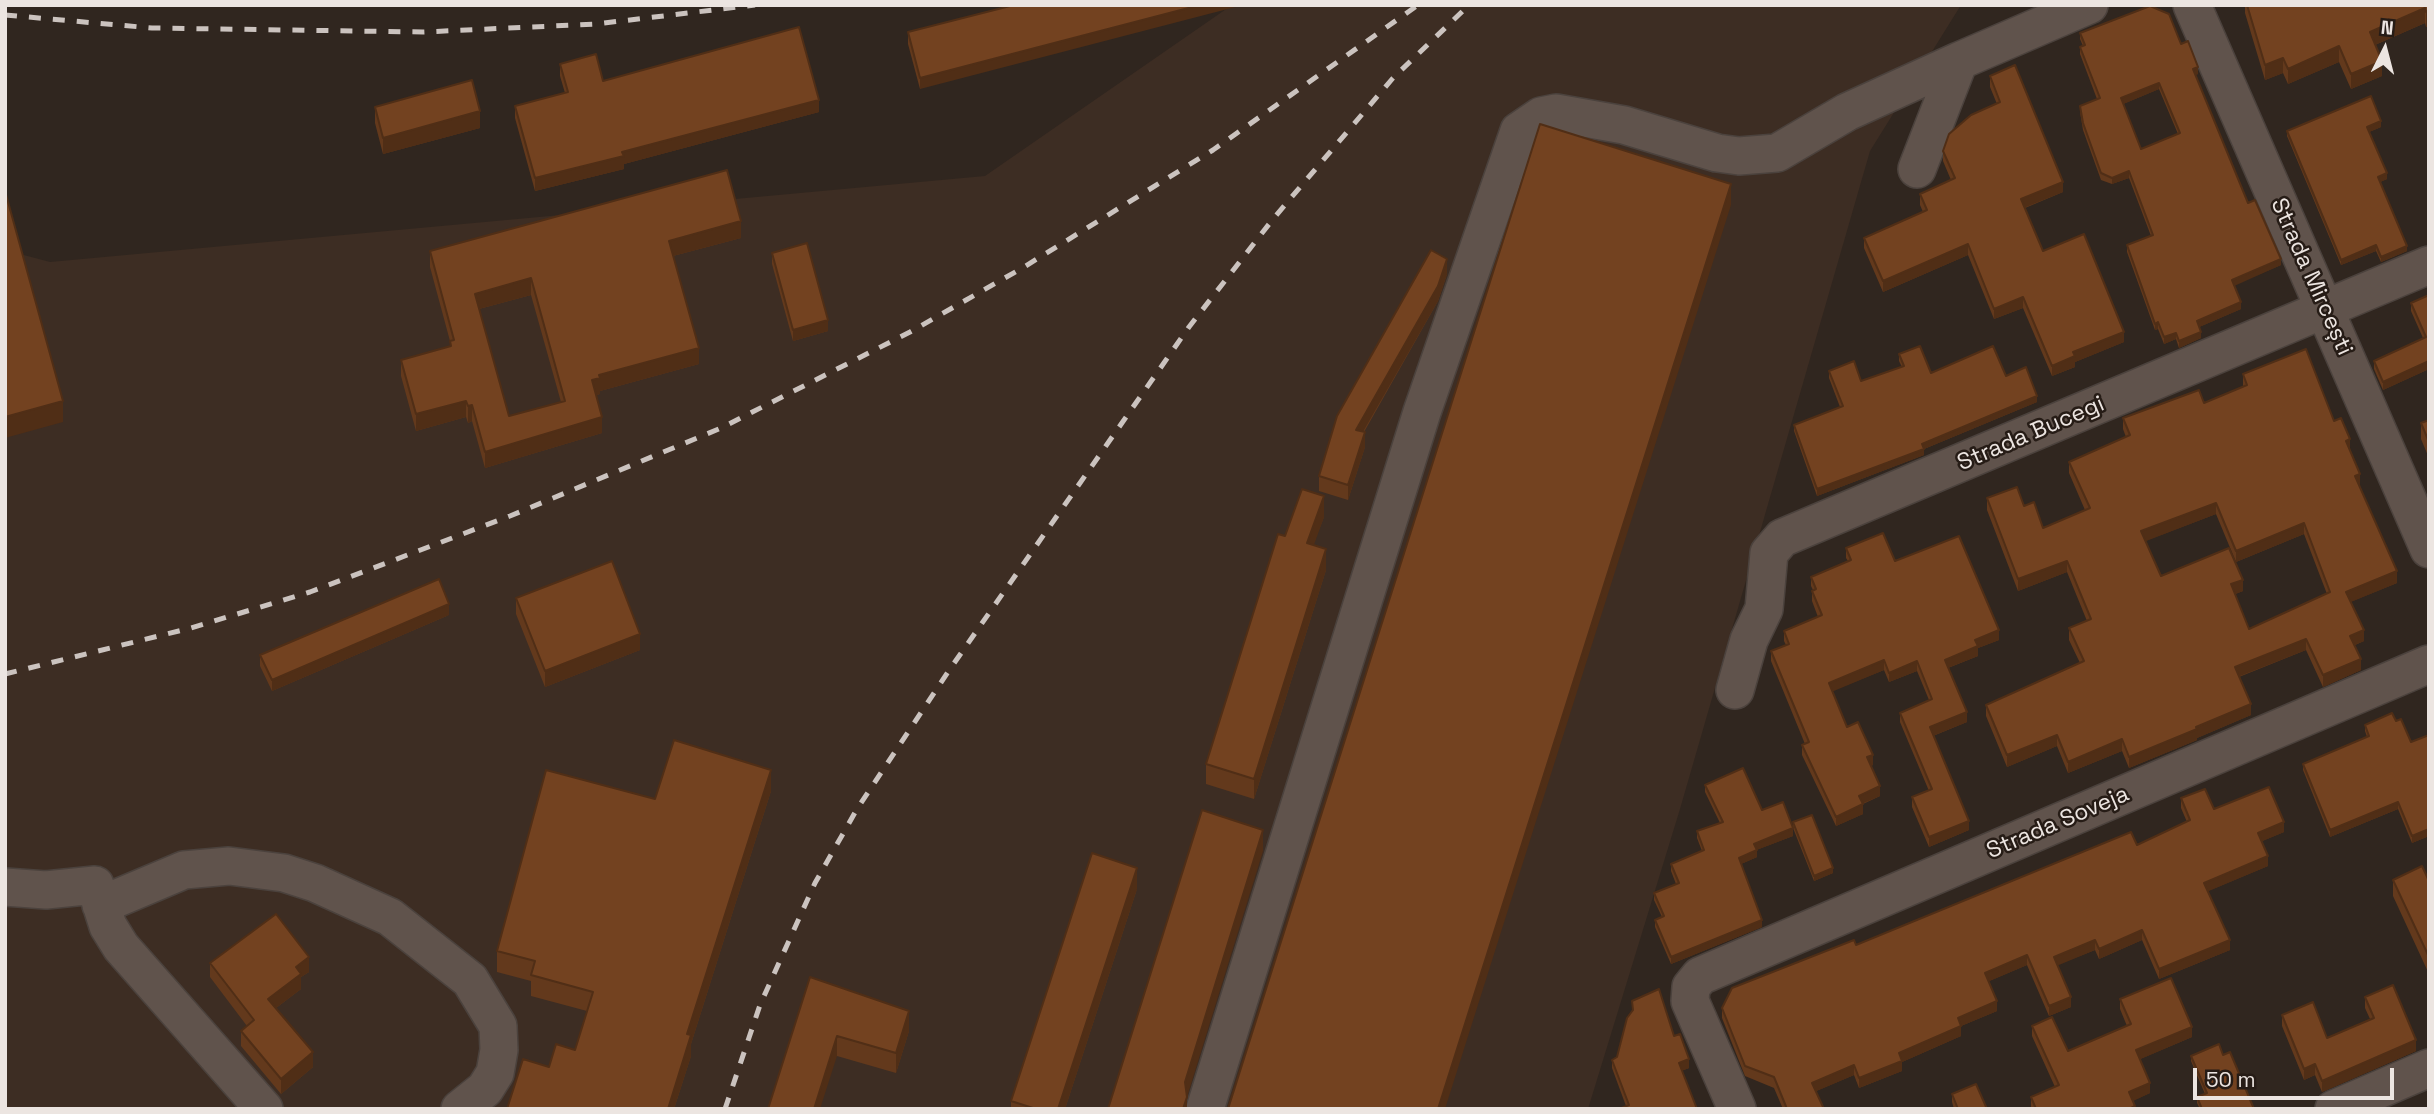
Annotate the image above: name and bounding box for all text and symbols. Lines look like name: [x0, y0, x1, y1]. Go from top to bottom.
north arrow: [2350, 14, 2420, 84]
text: N: [2380, 15, 2395, 41]
street label: Strada Mircești: [2264, 194, 2358, 360]
street label: Strada Bucegi: [1953, 391, 2109, 477]
street label: Strada Soveja: [1983, 781, 2133, 865]
scale bar: [2196, 1054, 2397, 1098]
text: 50 m: [2206, 1066, 2256, 1093]

